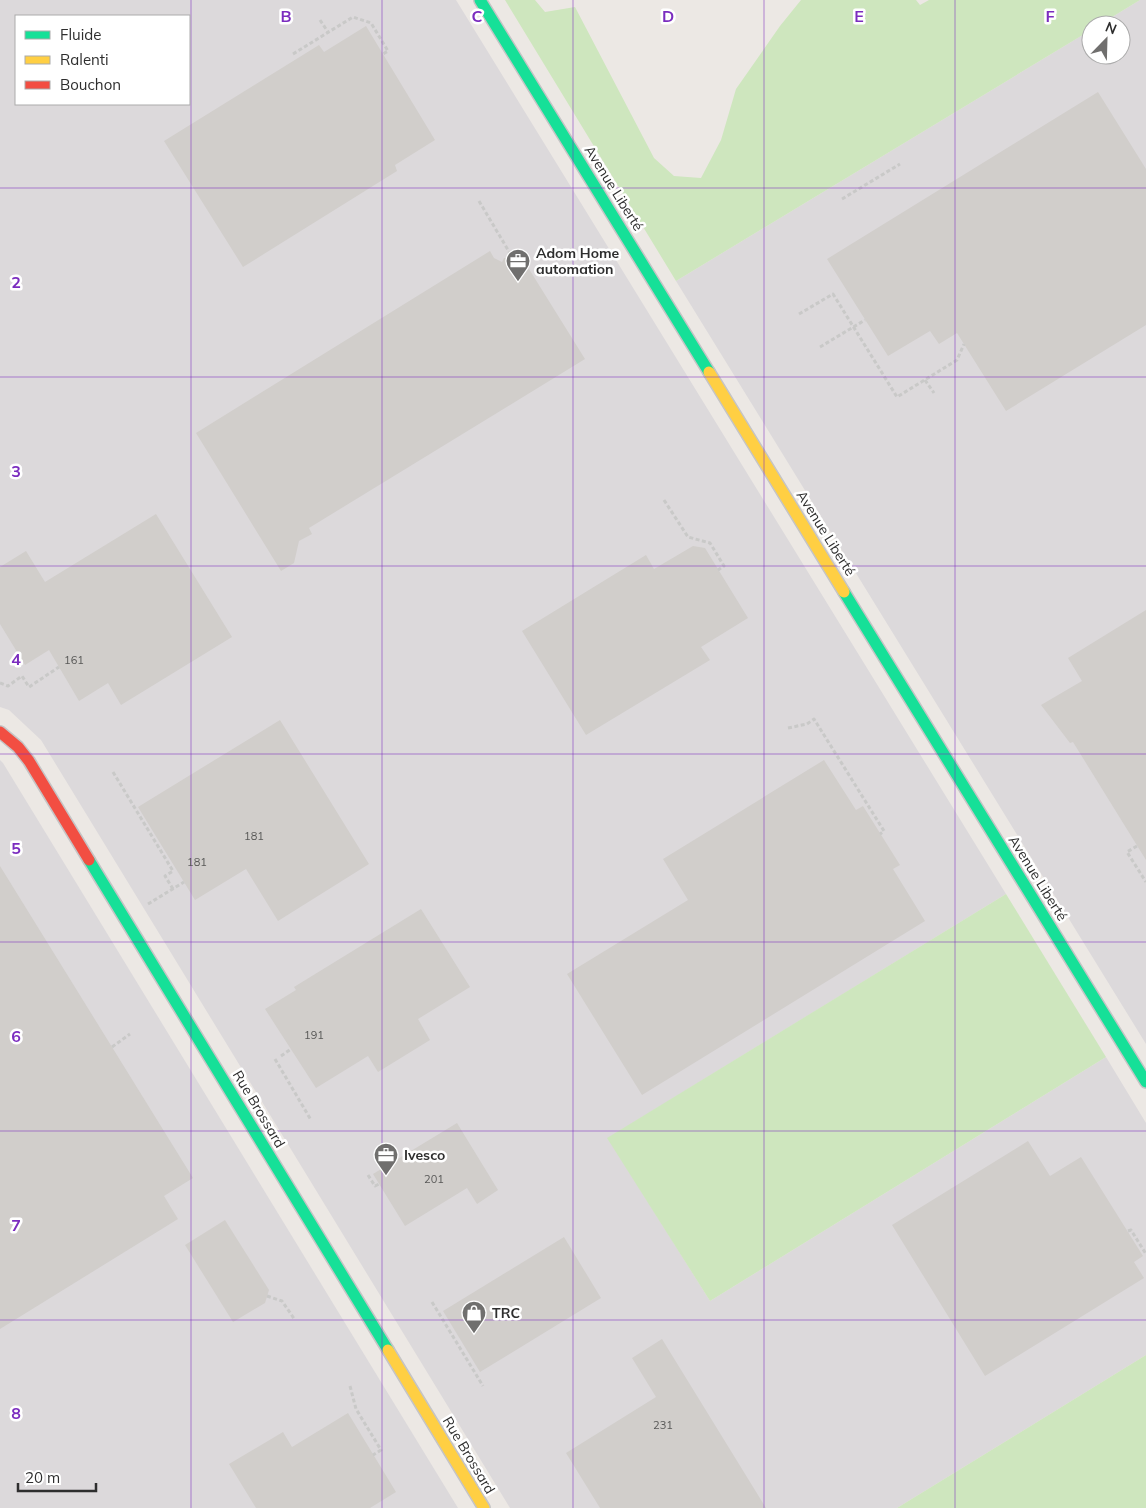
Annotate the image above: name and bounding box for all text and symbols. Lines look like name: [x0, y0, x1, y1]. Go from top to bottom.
text: B: [280, 6, 292, 26]
text: C: [472, 6, 483, 26]
text: D: [662, 6, 674, 26]
text: E: [854, 6, 864, 26]
text: F: [1045, 6, 1055, 26]
legend: [15, 15, 190, 105]
north arrow: [1081, 15, 1131, 65]
text: N: [1103, 18, 1119, 38]
text: Fluide: [60, 25, 101, 44]
text: Ralenti: [60, 50, 109, 69]
text: Bouchon: [60, 75, 121, 94]
street label: Avenue Liberté: [581, 142, 647, 234]
place label: Adom Home automation: [536, 244, 620, 278]
office icon: Adom Home automation: [505, 248, 531, 282]
text: 2: [11, 272, 21, 292]
text: 3: [11, 461, 21, 481]
street label: Avenue Liberté: [793, 487, 859, 579]
text: 4: [11, 649, 21, 669]
house number: 161: [64, 653, 84, 667]
house number: 181: [244, 829, 264, 843]
street label: Avenue Liberté: [1005, 832, 1071, 924]
text: 5: [11, 838, 21, 858]
house number: 181: [187, 855, 207, 869]
text: 6: [11, 1026, 21, 1046]
house number: 191: [304, 1028, 324, 1042]
street label: Rue Brossard: [229, 1067, 289, 1151]
office icon: Ivesco: [373, 1142, 399, 1176]
place label: Ivesco: [404, 1146, 445, 1164]
house number: 201: [424, 1172, 444, 1186]
text: 7: [11, 1215, 21, 1235]
shop icon: TRC: [461, 1300, 487, 1334]
place label: TRC: [492, 1304, 520, 1322]
text: 8: [11, 1403, 21, 1423]
street label: Rue Brossard: [439, 1413, 499, 1497]
house number: 231: [653, 1418, 673, 1432]
scale bar: [18, 1460, 95, 1492]
text: 20 m: [25, 1468, 60, 1487]

